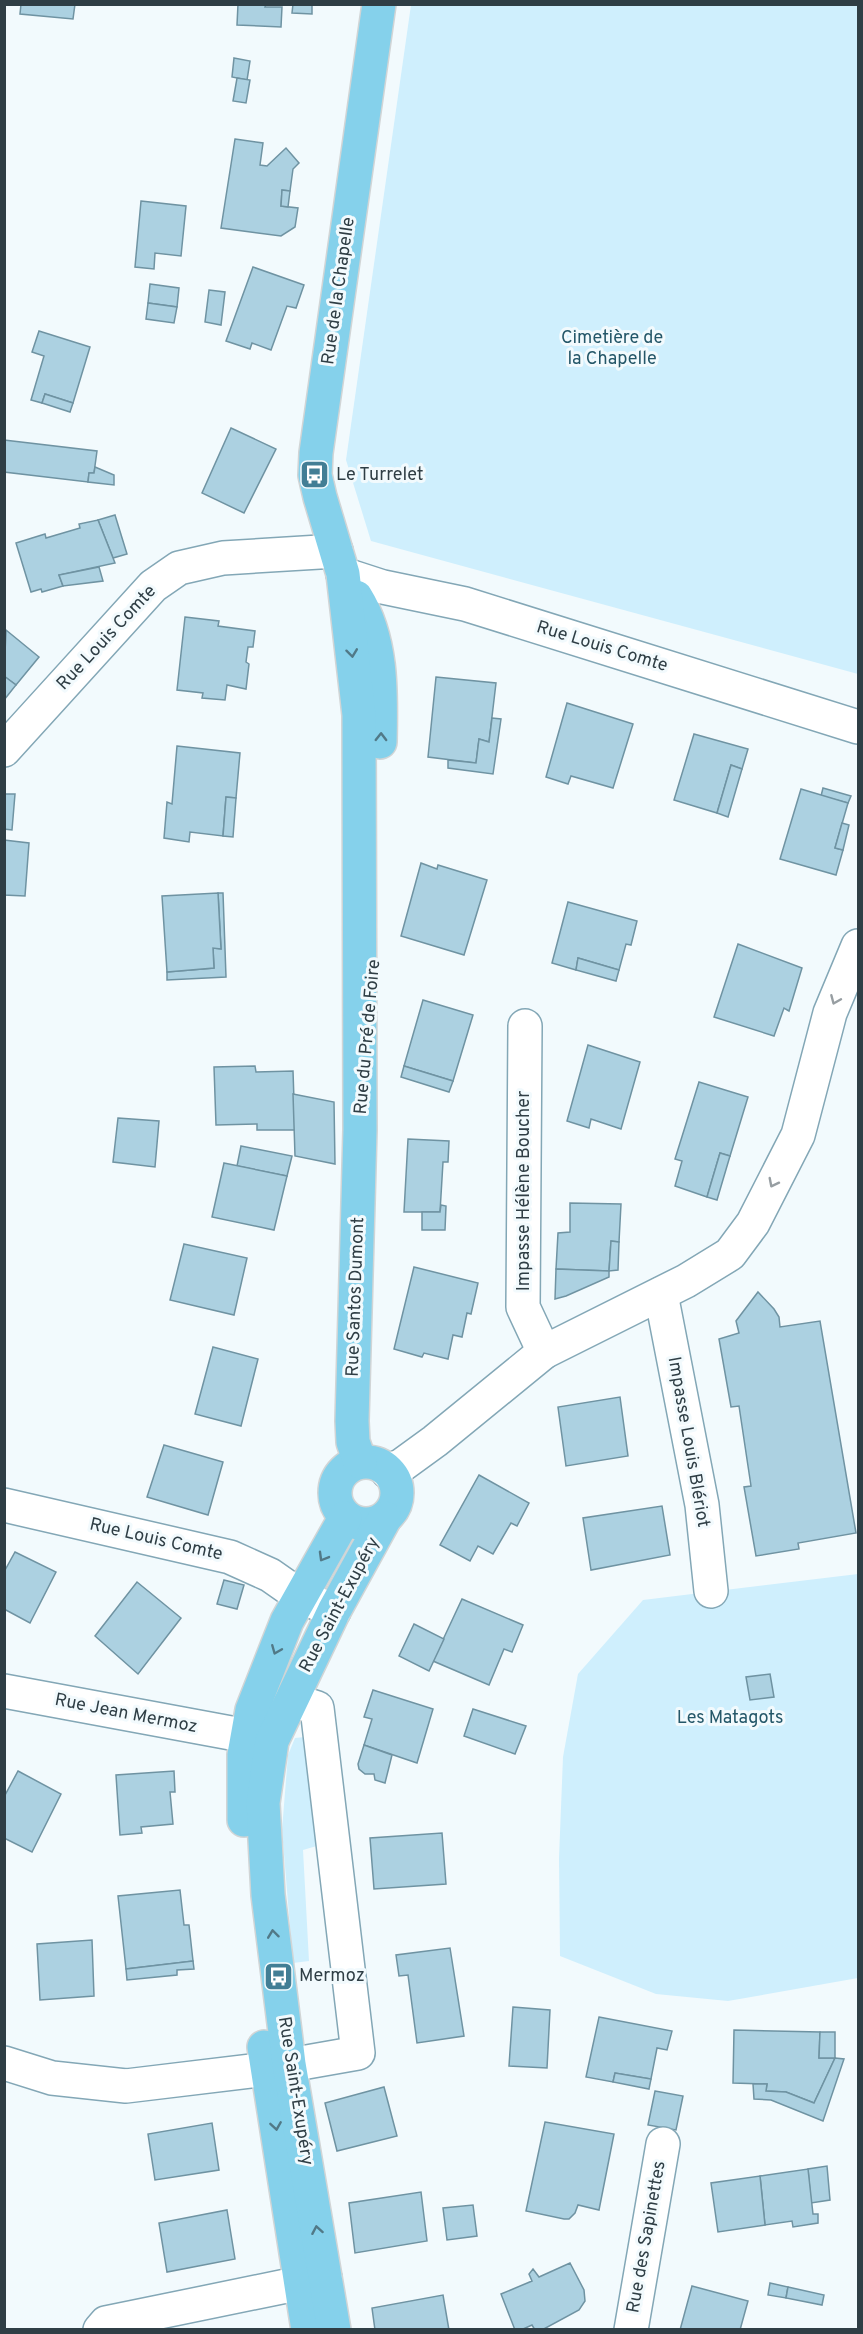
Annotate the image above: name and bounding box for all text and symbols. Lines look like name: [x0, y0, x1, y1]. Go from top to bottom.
street label: Rue de la Chapelle: [317, 216, 361, 366]
park label: Cimetière de la Chapelle: [561, 327, 663, 371]
bus stop icon: Le Turrelet: [299, 459, 331, 491]
place label: Le Turrelet: [336, 464, 423, 487]
street label: Rue Louis Comte: [52, 580, 162, 696]
street label: Rue Louis Comte: [534, 616, 670, 678]
one-way arrow: [345, 649, 358, 658]
one-way arrow: [374, 732, 387, 741]
street label: Rue du Pré de Foire: [350, 959, 386, 1115]
one-way arrow: [831, 993, 843, 1004]
street label: Impasse Hélène Boucher: [513, 1091, 536, 1291]
one-way arrow: [769, 1177, 780, 1188]
street label: Rue Santos Dumont: [342, 1217, 370, 1377]
street label: Impasse Louis Blériot: [662, 1355, 714, 1529]
street label: Rue Louis Comte: [87, 1513, 225, 1567]
street label: Rue Saint-Exupéry: [295, 1533, 385, 1677]
one-way arrow: [318, 1551, 330, 1561]
one-way arrow: [270, 1644, 283, 1654]
street label: Rue Jean Mermoz: [53, 1689, 199, 1739]
park label: Les Matagots: [677, 1707, 783, 1730]
one-way arrow: [267, 1929, 279, 1938]
bus stop icon: Mermoz: [262, 1960, 294, 1992]
place label: Mermoz: [299, 1965, 365, 1988]
street label: Rue Saint-Exupéry: [272, 2015, 318, 2167]
one-way arrow: [269, 2122, 281, 2131]
street label: Rue des Sapinettes: [622, 2159, 672, 2315]
one-way arrow: [311, 2226, 324, 2236]

